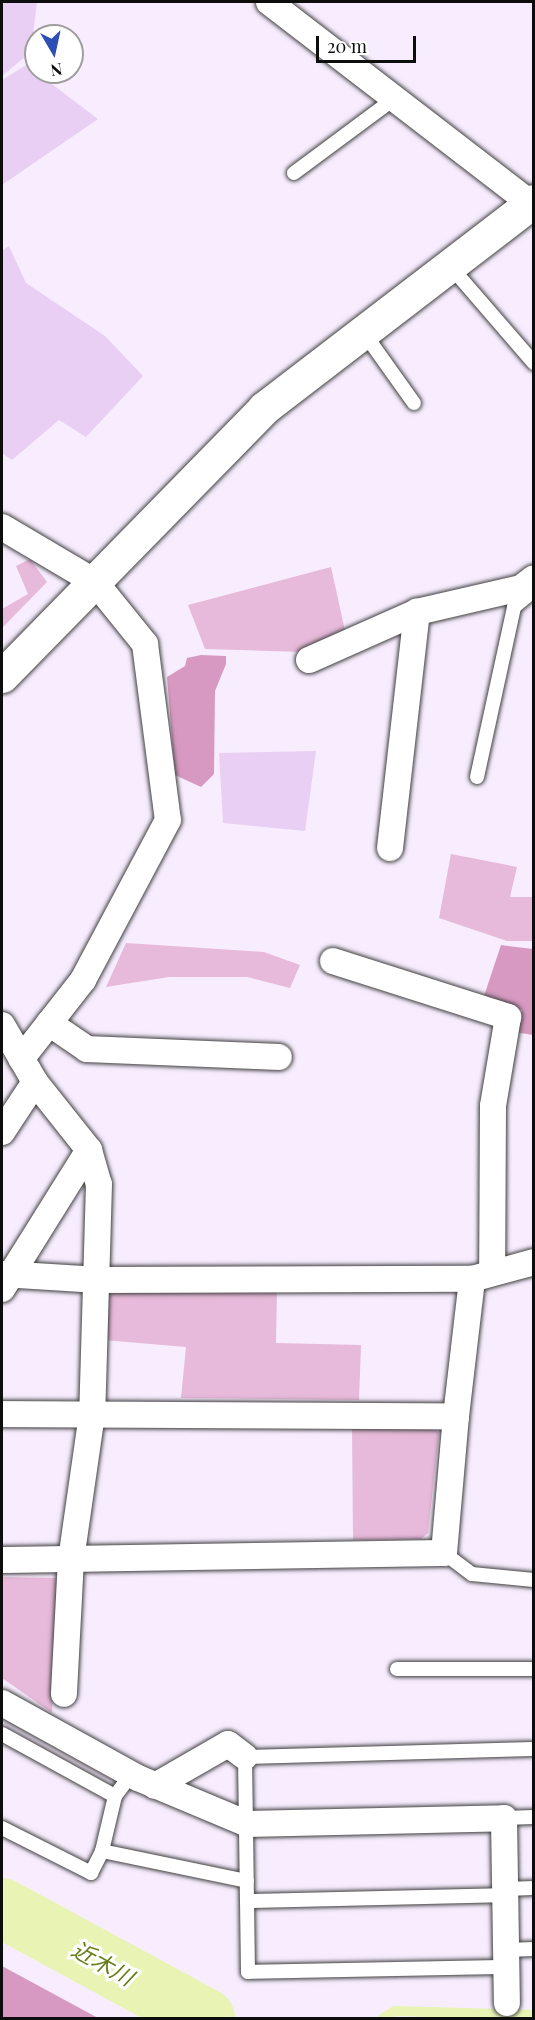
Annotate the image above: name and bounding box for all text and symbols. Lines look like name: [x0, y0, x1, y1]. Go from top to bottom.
north arrow: [24, 24, 84, 84]
scale bar: [319, 24, 420, 62]
text: 20 m: [327, 34, 367, 58]
text: N: [49, 59, 64, 82]
water label: 近木川: [68, 1935, 138, 1991]

